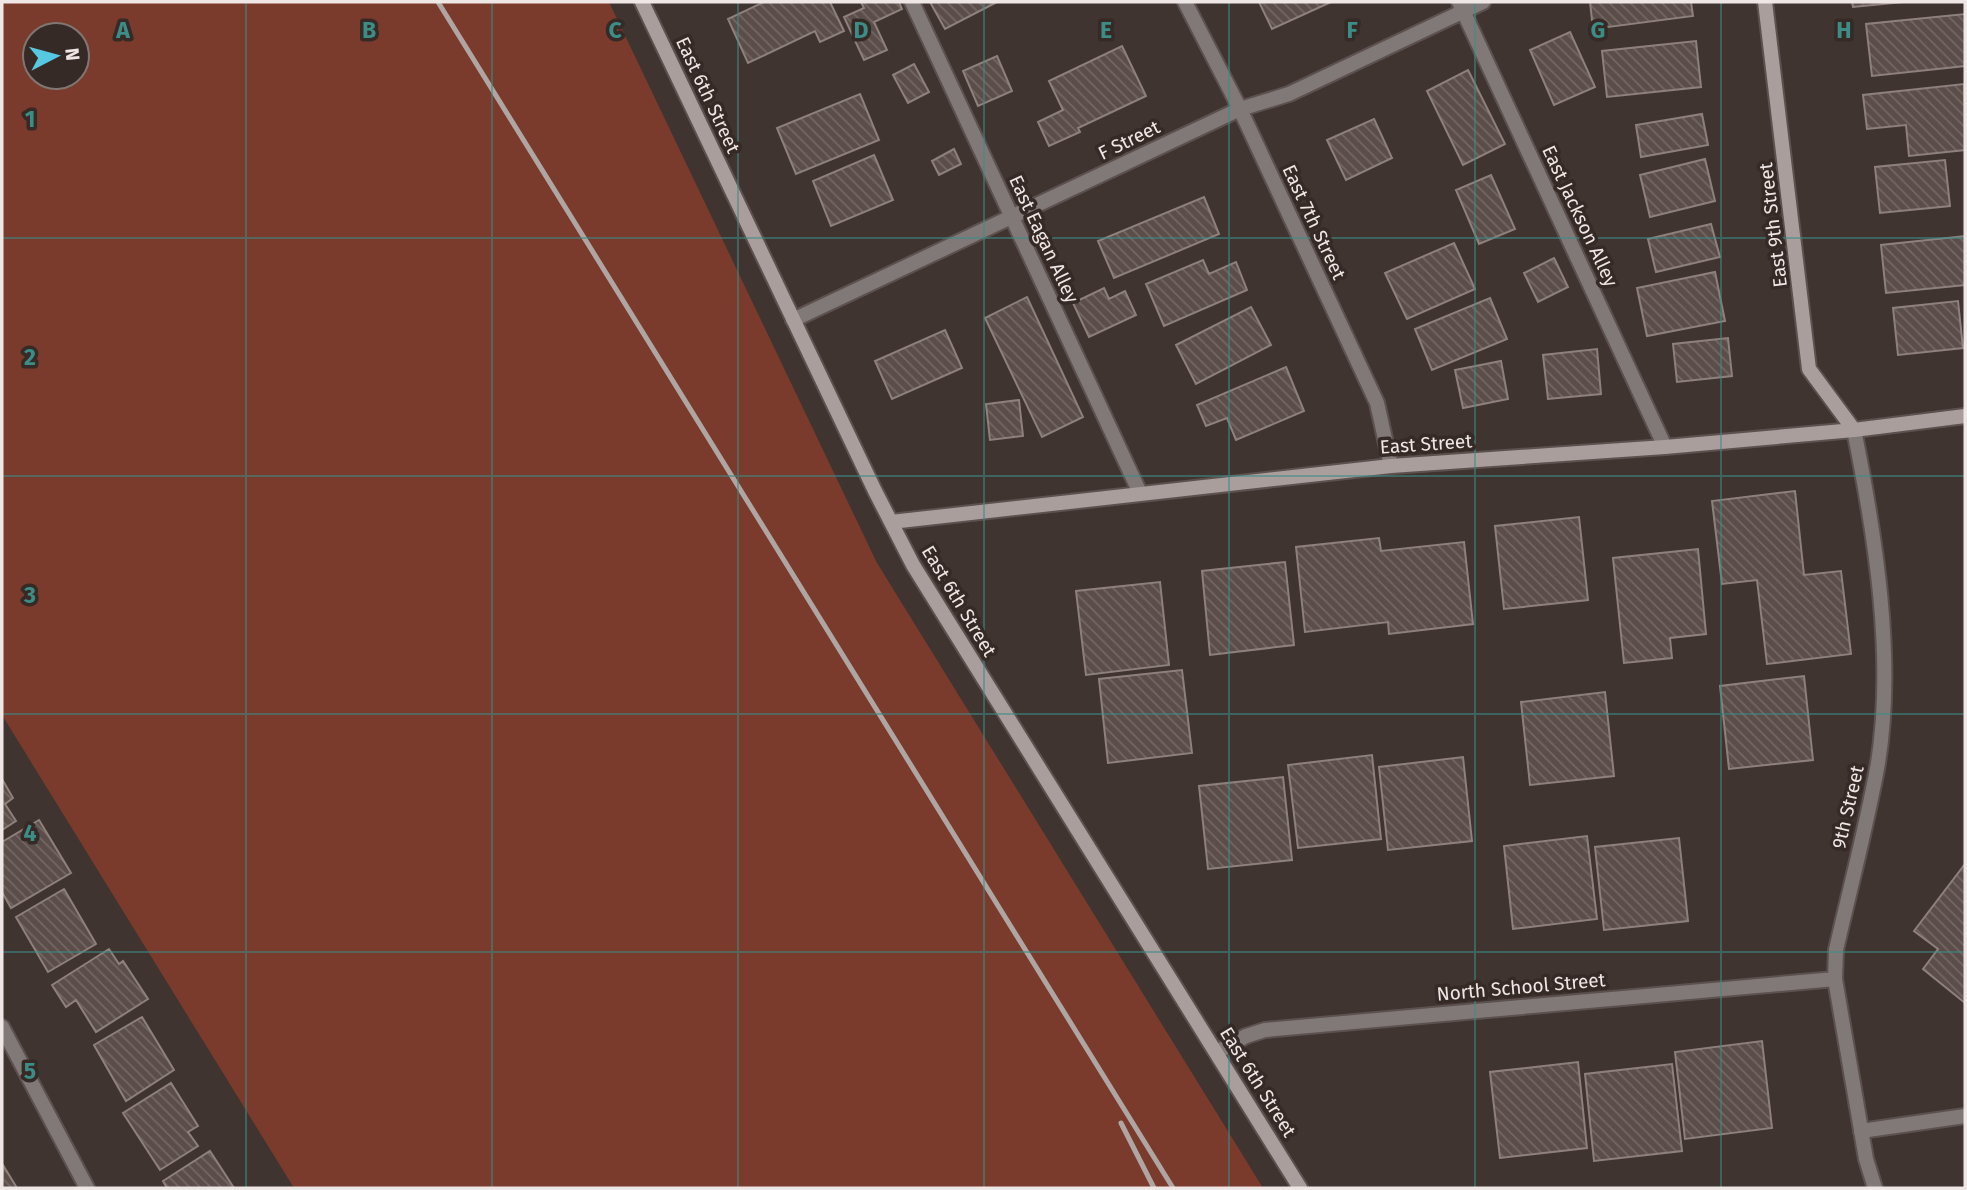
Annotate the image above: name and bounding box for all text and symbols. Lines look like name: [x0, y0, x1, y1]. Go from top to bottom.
text: A: [115, 16, 130, 44]
text: B: [362, 16, 376, 44]
text: C: [608, 16, 622, 44]
text: D: [854, 16, 869, 44]
text: E: [1100, 16, 1112, 44]
text: F: [1346, 16, 1358, 44]
text: G: [1591, 16, 1605, 44]
text: H: [1836, 16, 1852, 44]
north arrow: [21, 21, 91, 91]
street label: East 6th Street: [671, 33, 745, 157]
text: N: [60, 47, 85, 62]
text: 1: [25, 105, 35, 133]
street label: F Street: [1094, 115, 1164, 165]
street label: East Jackson Alley: [1537, 142, 1623, 291]
street label: East 7th Street: [1277, 161, 1351, 283]
street label: East 9th Street: [1754, 161, 1792, 289]
street label: East Eagan Alley: [1004, 171, 1084, 307]
text: 2: [24, 343, 36, 371]
street label: East Street: [1379, 429, 1473, 459]
street label: East 6th Street: [917, 541, 1001, 661]
text: 3: [23, 581, 36, 609]
street label: 9th Street: [1827, 763, 1869, 851]
text: 4: [24, 819, 37, 847]
street label: North School Street: [1436, 968, 1606, 1006]
street label: East 6th Street: [1215, 1023, 1301, 1141]
text: 5: [24, 1057, 36, 1085]

